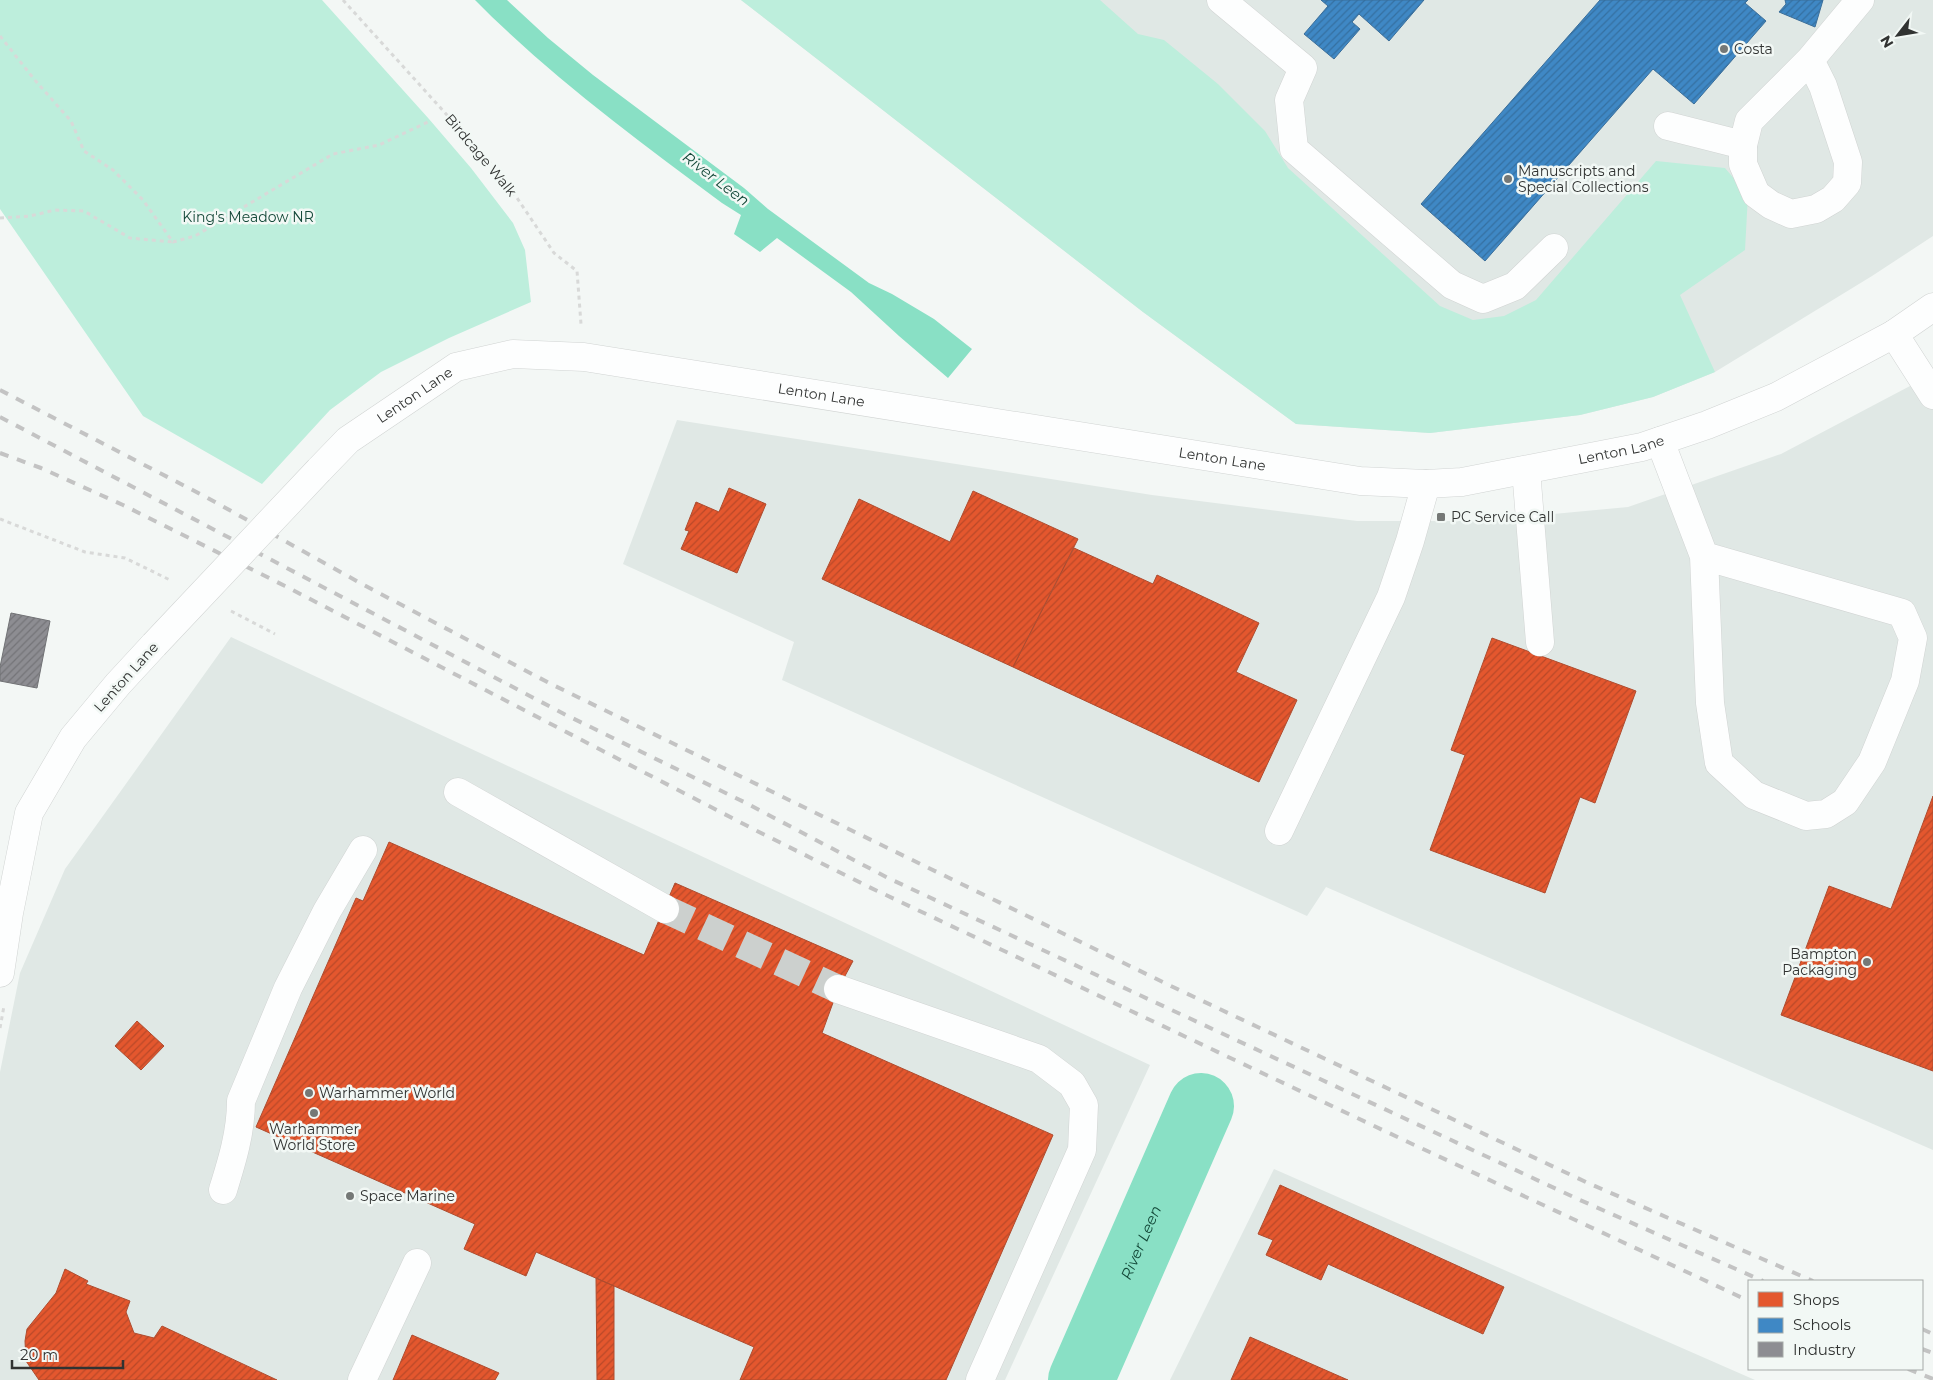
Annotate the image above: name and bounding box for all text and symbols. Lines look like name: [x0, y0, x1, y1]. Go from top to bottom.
north arrow: [1873, 10, 1923, 60]
text: N: [1876, 32, 1897, 51]
place label: Costa: [1734, 40, 1773, 58]
marker: Costa: [1718, 43, 1730, 55]
street label: Birdcage Walk: [441, 110, 521, 200]
water label: River Leen: [679, 147, 753, 210]
place label: Manuscripts and Special Collections: [1518, 162, 1649, 196]
marker: Manuscripts and Special Collections: [1502, 173, 1514, 185]
park label: King's Meadow NR: [182, 208, 314, 226]
street label: Lenton Lane: [373, 363, 456, 427]
street label: Lenton Lane: [777, 379, 866, 411]
street label: Lenton Lane: [1577, 431, 1667, 468]
street label: Lenton Lane: [1177, 443, 1267, 475]
place label: PC Service Call: [1451, 508, 1554, 526]
marker: PC Service Call: [1435, 511, 1447, 523]
street label: Lenton Lane: [90, 638, 162, 716]
place label: Bampton Packaging: [1782, 945, 1857, 979]
marker: Bampton Packaging: [1861, 956, 1873, 968]
place label: Warhammer World: [319, 1084, 455, 1102]
marker: Warhammer World: [303, 1087, 315, 1099]
marker: Warhammer World Store: [308, 1107, 320, 1119]
place label: Warhammer World Store: [269, 1120, 359, 1154]
place label: Space Marine: [360, 1187, 455, 1205]
marker: Space Marine: [344, 1190, 356, 1202]
water label: River Leen: [1116, 1202, 1165, 1282]
legend: [1748, 1280, 1923, 1370]
text: Shops: [1793, 1290, 1839, 1309]
text: Schools: [1793, 1315, 1851, 1334]
scale bar: [12, 1338, 124, 1370]
text: Industry: [1793, 1340, 1856, 1359]
text: 20 m: [20, 1345, 58, 1364]

